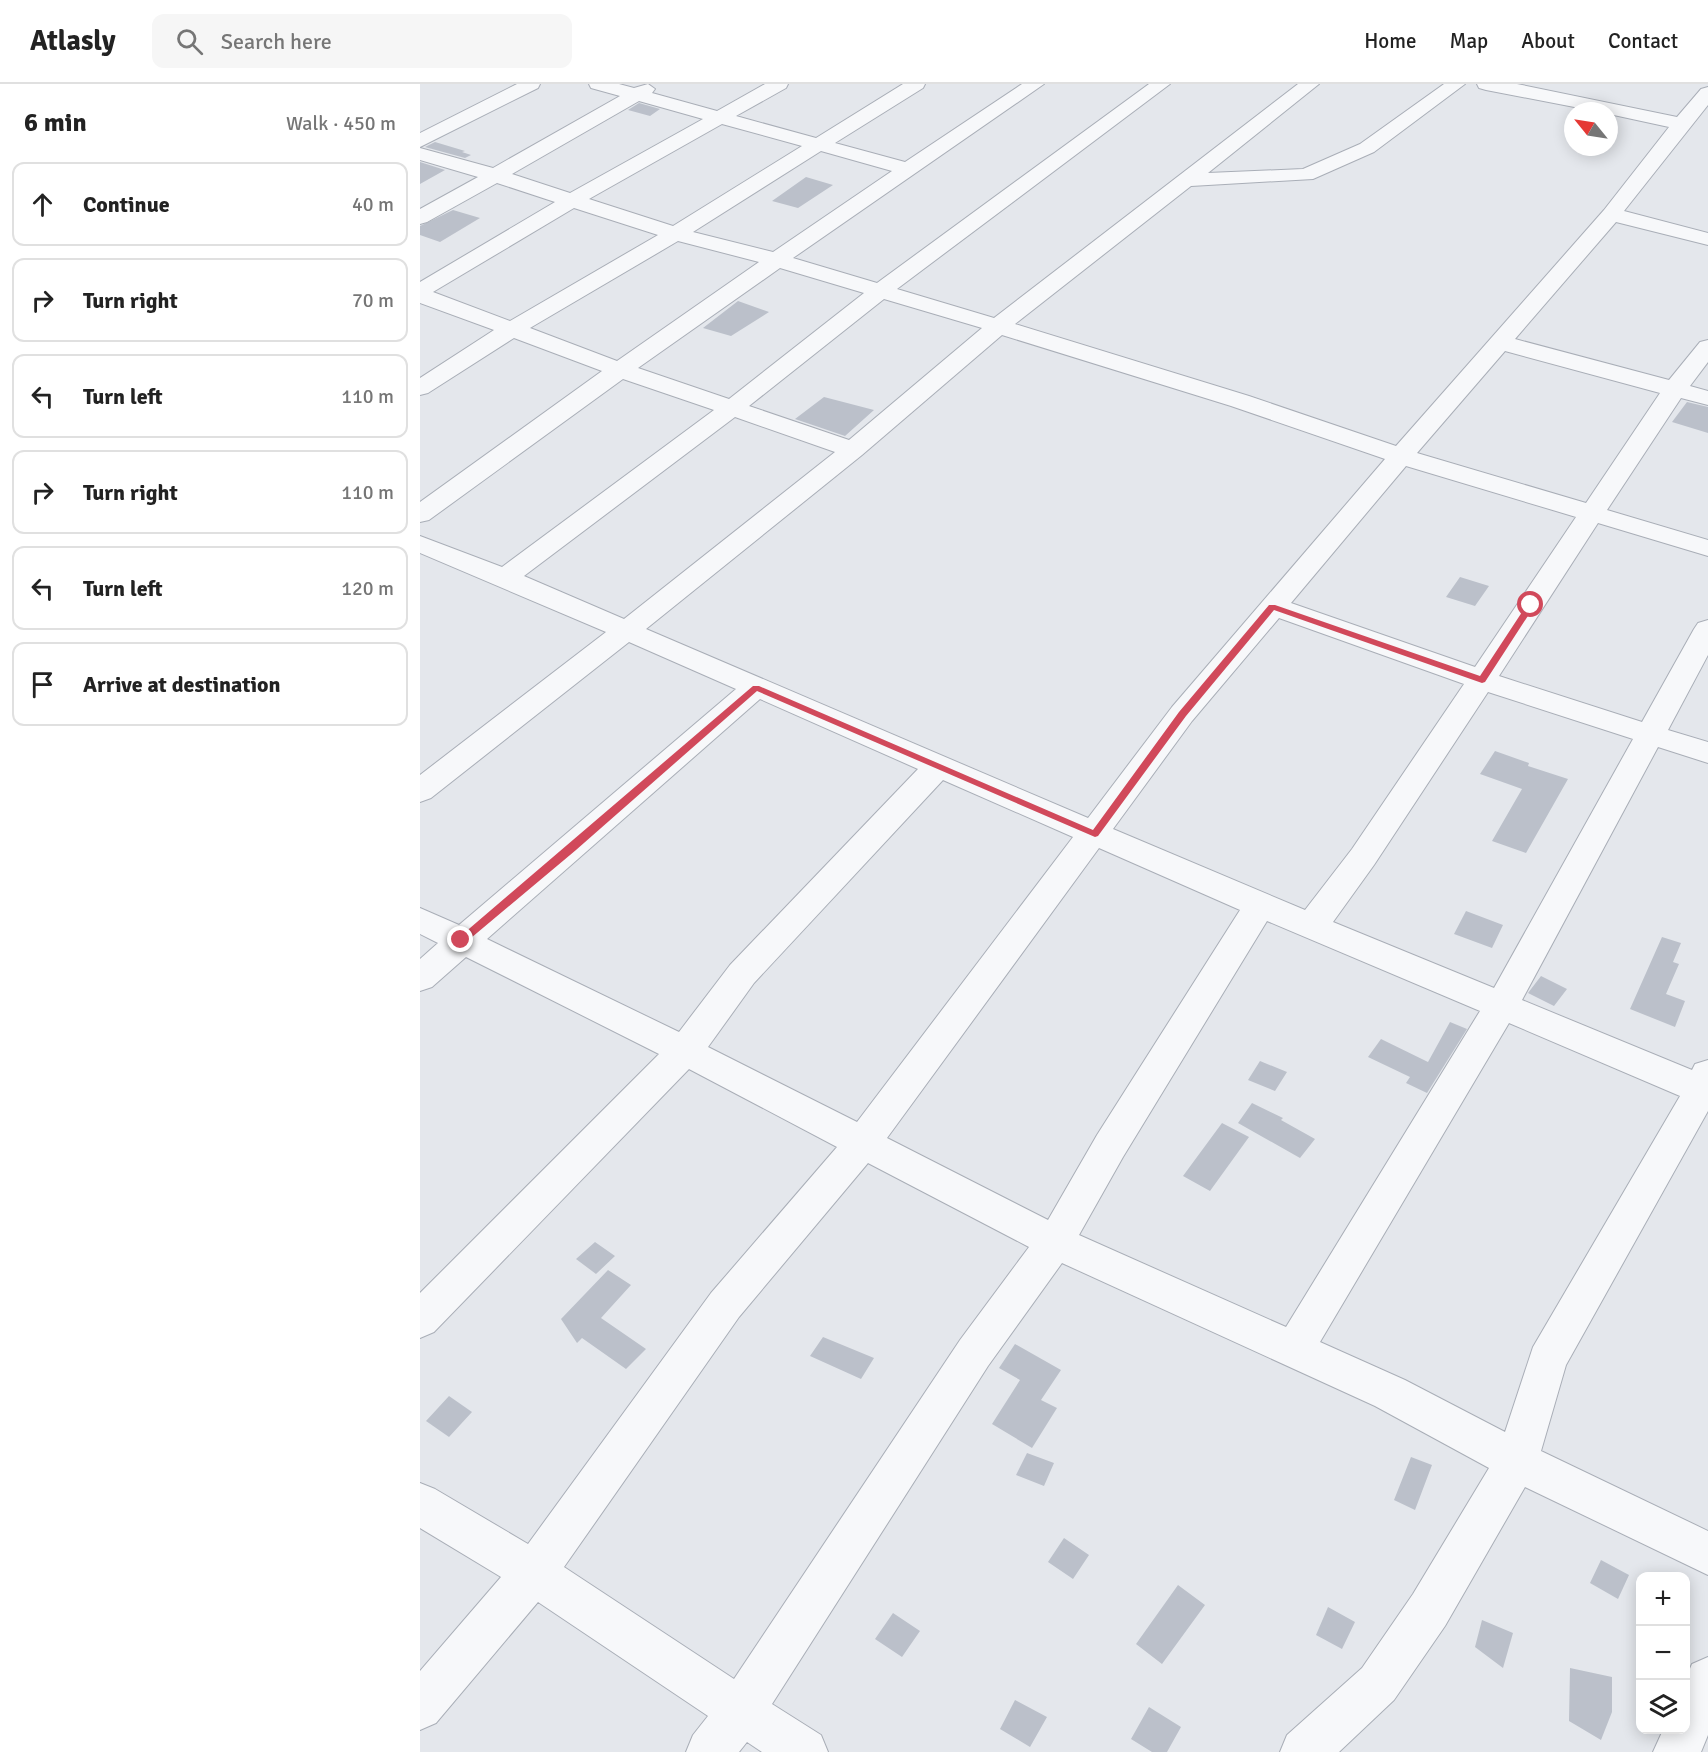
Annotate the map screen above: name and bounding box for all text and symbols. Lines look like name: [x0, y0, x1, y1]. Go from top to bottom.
search box: [152, 14, 572, 68]
text: Atlasly: [30, 24, 116, 58]
icon: search: [173, 25, 206, 58]
text: Search here: [221, 28, 332, 55]
text: Home: [1364, 28, 1417, 54]
text: Map: [1450, 28, 1488, 54]
text: About: [1521, 28, 1575, 54]
text: Contact: [1608, 28, 1678, 54]
north arrow: [1564, 102, 1618, 156]
text: 6 min: [24, 107, 87, 139]
text: Walk · 450 m: [286, 111, 396, 136]
icon: ahead: [26, 188, 59, 221]
text: Continue: [83, 191, 170, 218]
text: 40 m: [352, 192, 394, 217]
icon: right: [26, 284, 59, 317]
text: Turn right: [83, 287, 178, 314]
text: 70 m: [352, 288, 394, 313]
icon: left: [26, 380, 59, 413]
text: Turn left: [83, 383, 163, 410]
text: 110 m: [341, 384, 394, 409]
icon: right: [26, 476, 59, 509]
text: Turn right: [83, 479, 178, 506]
text: 110 m: [341, 480, 394, 505]
icon: left: [26, 572, 59, 605]
text: Turn left: [83, 575, 163, 602]
text: 120 m: [341, 576, 394, 601]
route start: [1517, 591, 1543, 617]
icon: arrive: [26, 668, 59, 701]
text: Arrive at destination: [83, 671, 280, 698]
route end: [447, 926, 473, 952]
map controls: [1636, 1572, 1690, 1734]
button: +: [1636, 1572, 1690, 1626]
button: −: [1636, 1626, 1690, 1680]
button: layers: [1636, 1680, 1690, 1734]

